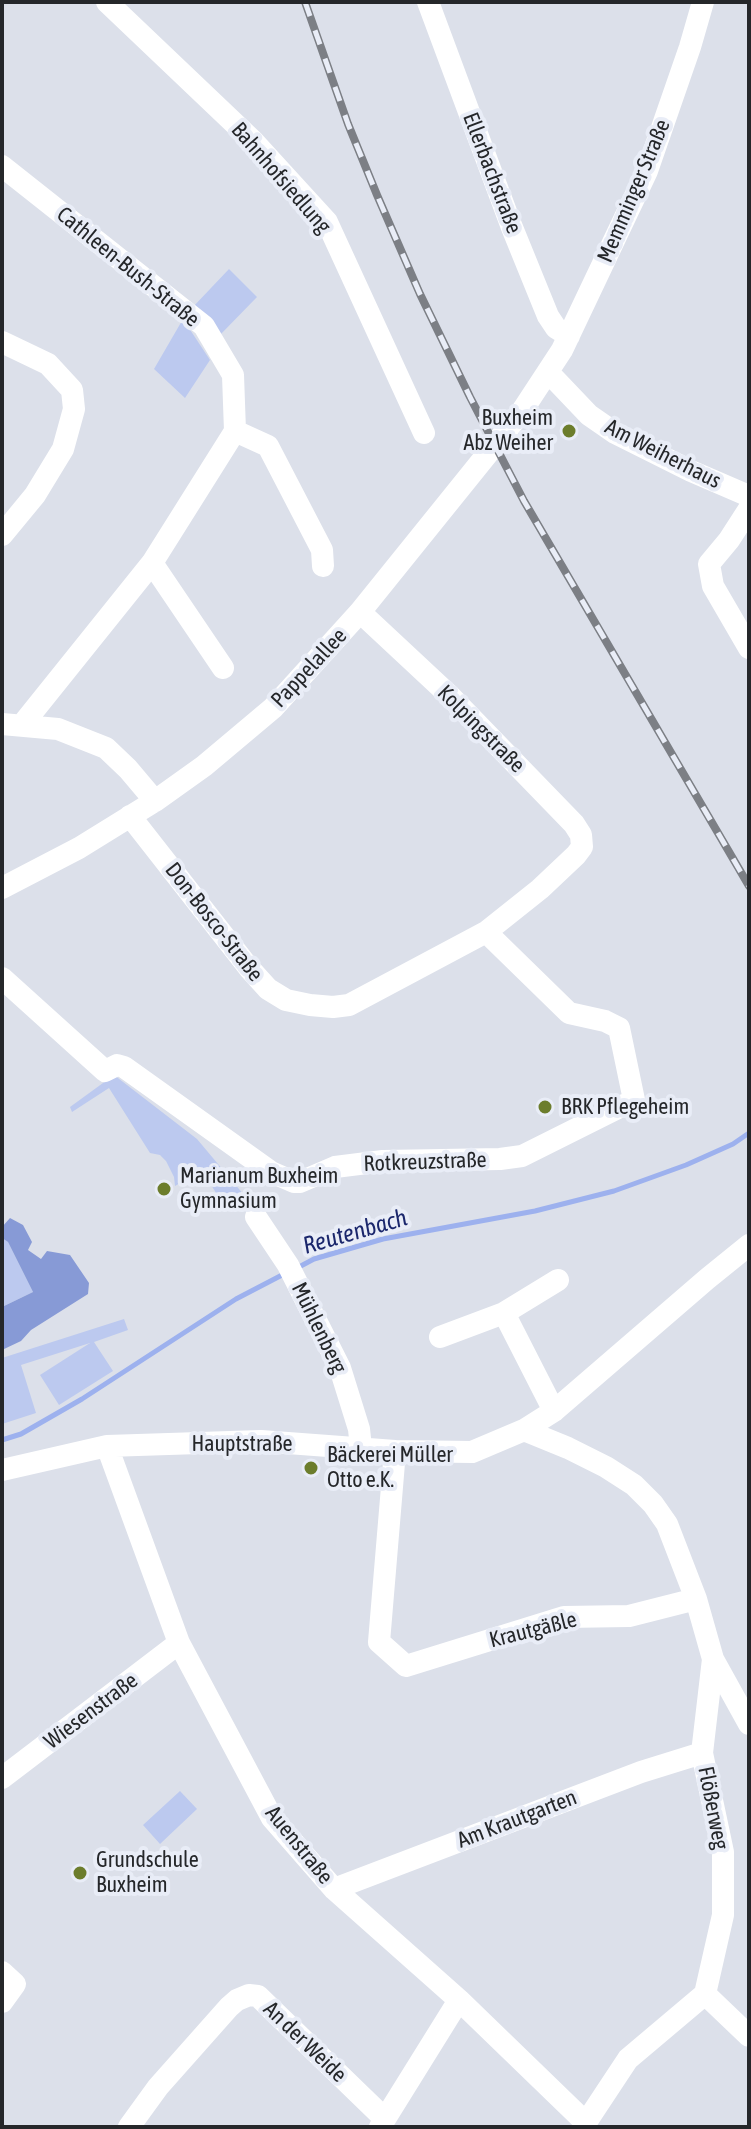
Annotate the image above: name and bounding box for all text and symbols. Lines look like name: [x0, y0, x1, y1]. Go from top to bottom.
street label: Ellerbachstraße: [457, 109, 527, 237]
street label: Memminger Straße: [592, 116, 676, 266]
street label: Bahnhofsiedlung: [226, 117, 336, 239]
street label: Cathleen-Bush-Straße: [51, 201, 205, 333]
place label: Buxheim Abz Weiher: [464, 405, 553, 456]
street label: Am Weiherhaus: [601, 414, 725, 494]
marker: Buxheim Abz Weiher: [560, 422, 578, 440]
street label: Pappelallee: [266, 623, 352, 713]
street label: Kolpingstraße: [432, 680, 530, 778]
street label: Don-Bosco-Straße: [159, 857, 269, 987]
place label: BRK Pflegeheim: [561, 1094, 689, 1120]
marker: BRK Pflegeheim: [536, 1098, 554, 1116]
street label: Rotkreuzstraße: [363, 1147, 487, 1177]
place label: Marianum Buxheim Gymnasium: [180, 1163, 338, 1214]
marker: Marianum Buxheim Gymnasium: [155, 1180, 173, 1198]
water label: Reutenbach: [300, 1203, 410, 1261]
street label: Mühlenberg: [286, 1278, 352, 1378]
street label: Hauptstraße: [191, 1431, 293, 1457]
place label: Bäckerei Müller Otto e.K.: [327, 1442, 453, 1494]
marker: Bäckerei Müller Otto e.K.: [302, 1459, 320, 1477]
street label: Krautgäßle: [487, 1606, 579, 1654]
street label: Wiesenstraße: [39, 1667, 143, 1755]
street label: Flößerweg: [692, 1764, 734, 1852]
street label: Am Krautgarten: [453, 1784, 581, 1854]
street label: Auenstraße: [260, 1801, 338, 1889]
place label: Grundschule Buxheim: [96, 1847, 199, 1898]
marker: Grundschule Buxheim: [71, 1864, 89, 1882]
street label: An der Weide: [258, 1996, 352, 2088]

